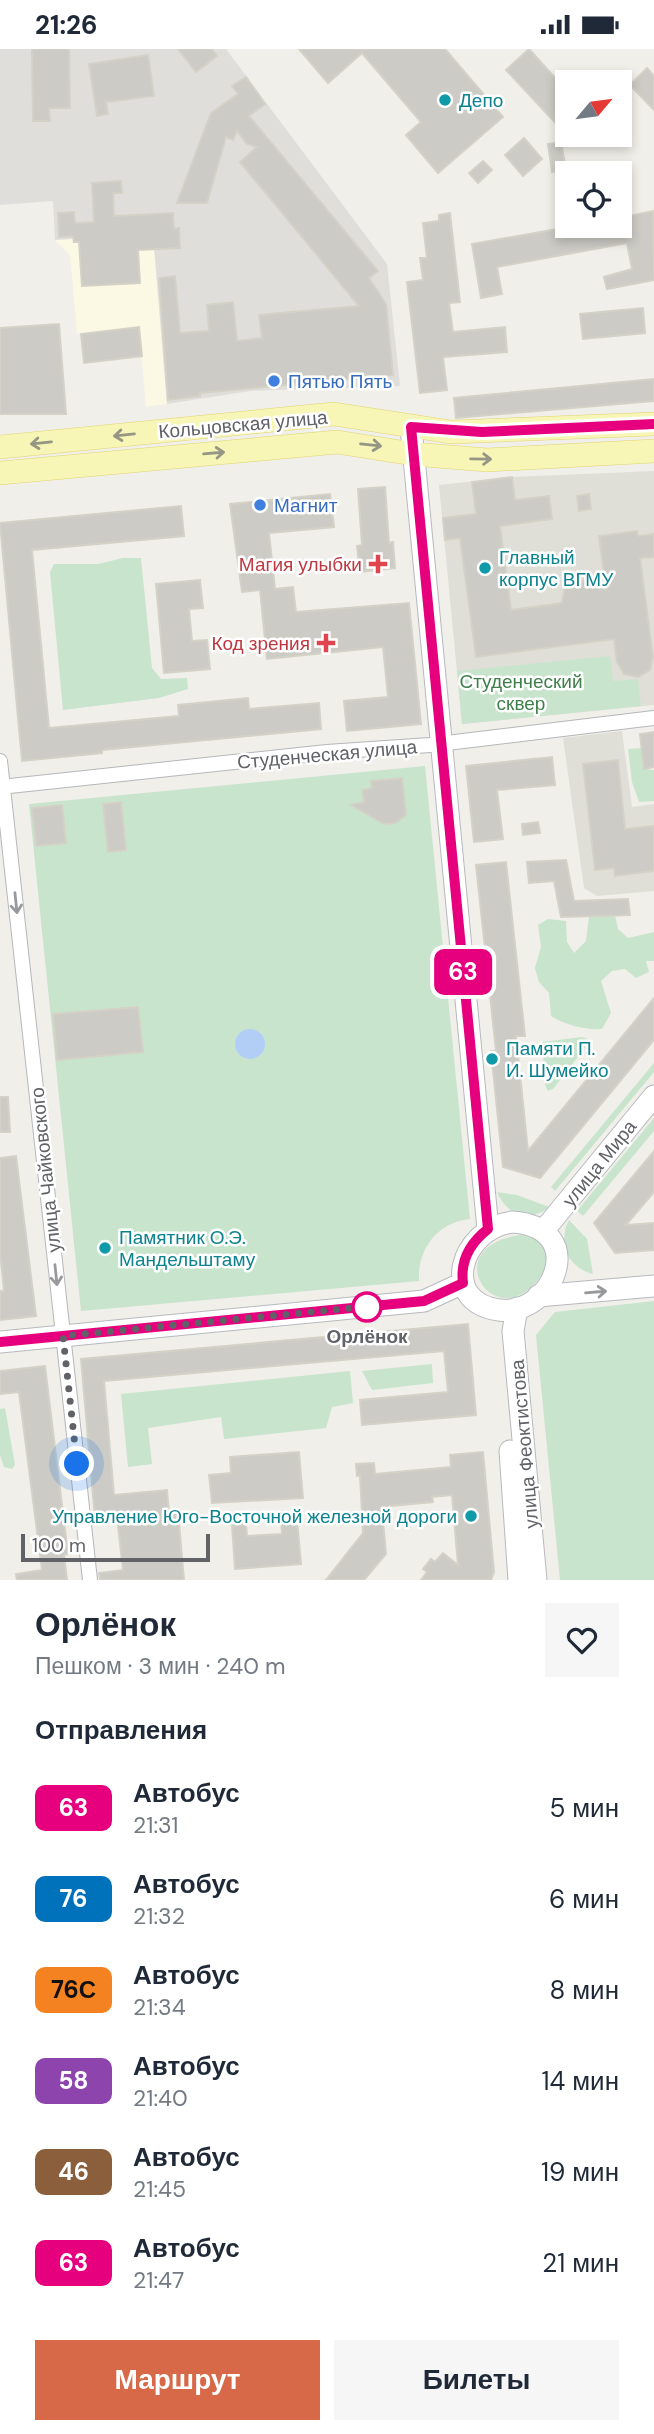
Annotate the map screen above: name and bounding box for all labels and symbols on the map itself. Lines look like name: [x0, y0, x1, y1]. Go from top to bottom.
north arrow: [555, 70, 632, 147]
place label: Депо: [459, 88, 503, 113]
marker: Депо: [437, 92, 453, 108]
place label: Пятью Пять: [288, 369, 392, 394]
marker: Пятью Пять: [266, 373, 282, 389]
street label: Кольцовская улица: [157, 405, 329, 444]
one-way arrow: [113, 429, 136, 442]
one-way arrow: [30, 437, 53, 450]
one-way arrow: [359, 439, 381, 452]
one-way arrow: [203, 446, 225, 459]
one-way arrow: [470, 452, 493, 466]
place label: Магнит: [274, 493, 338, 518]
marker: Магнит: [252, 497, 268, 513]
place label: Главный корпус ВГМУ: [499, 545, 614, 592]
place label: Магия улыбки: [239, 552, 362, 577]
marker: Магия улыбки: [368, 554, 388, 574]
marker: Главный корпус ВГМУ: [477, 560, 493, 576]
place label: Код зрения: [211, 631, 310, 656]
marker: Код зрения: [316, 633, 336, 653]
park label: Студенческий сквер: [459, 669, 583, 716]
street label: Студенческая улица: [236, 734, 418, 775]
one-way arrow: [10, 891, 23, 914]
line badge: 63: [432, 949, 494, 995]
place label: Памяти П. И. Шумейко: [506, 1036, 609, 1083]
marker: Памяти П. И. Шумейко: [484, 1051, 500, 1067]
street label: улица Чайковского: [24, 1086, 67, 1254]
street label: улица Мира: [557, 1114, 642, 1212]
place label: Памятник О.Э. Мандельштаму: [119, 1225, 256, 1272]
marker: Памятник О.Э. Мандельштаму: [97, 1240, 113, 1256]
one-way arrow: [50, 1264, 63, 1286]
one-way arrow: [584, 1285, 607, 1298]
marker: Орлёнок: [352, 1292, 382, 1322]
place label: Орлёнок: [326, 1324, 408, 1349]
street label: улица Феоктистова: [505, 1358, 544, 1530]
your location: [59, 1446, 94, 1481]
place label: Управление Юго-Восточной железной дороги: [52, 1504, 457, 1529]
marker: Управление Юго-Восточной железной дороги: [463, 1508, 479, 1524]
scale bar: [21, 1531, 210, 1563]

